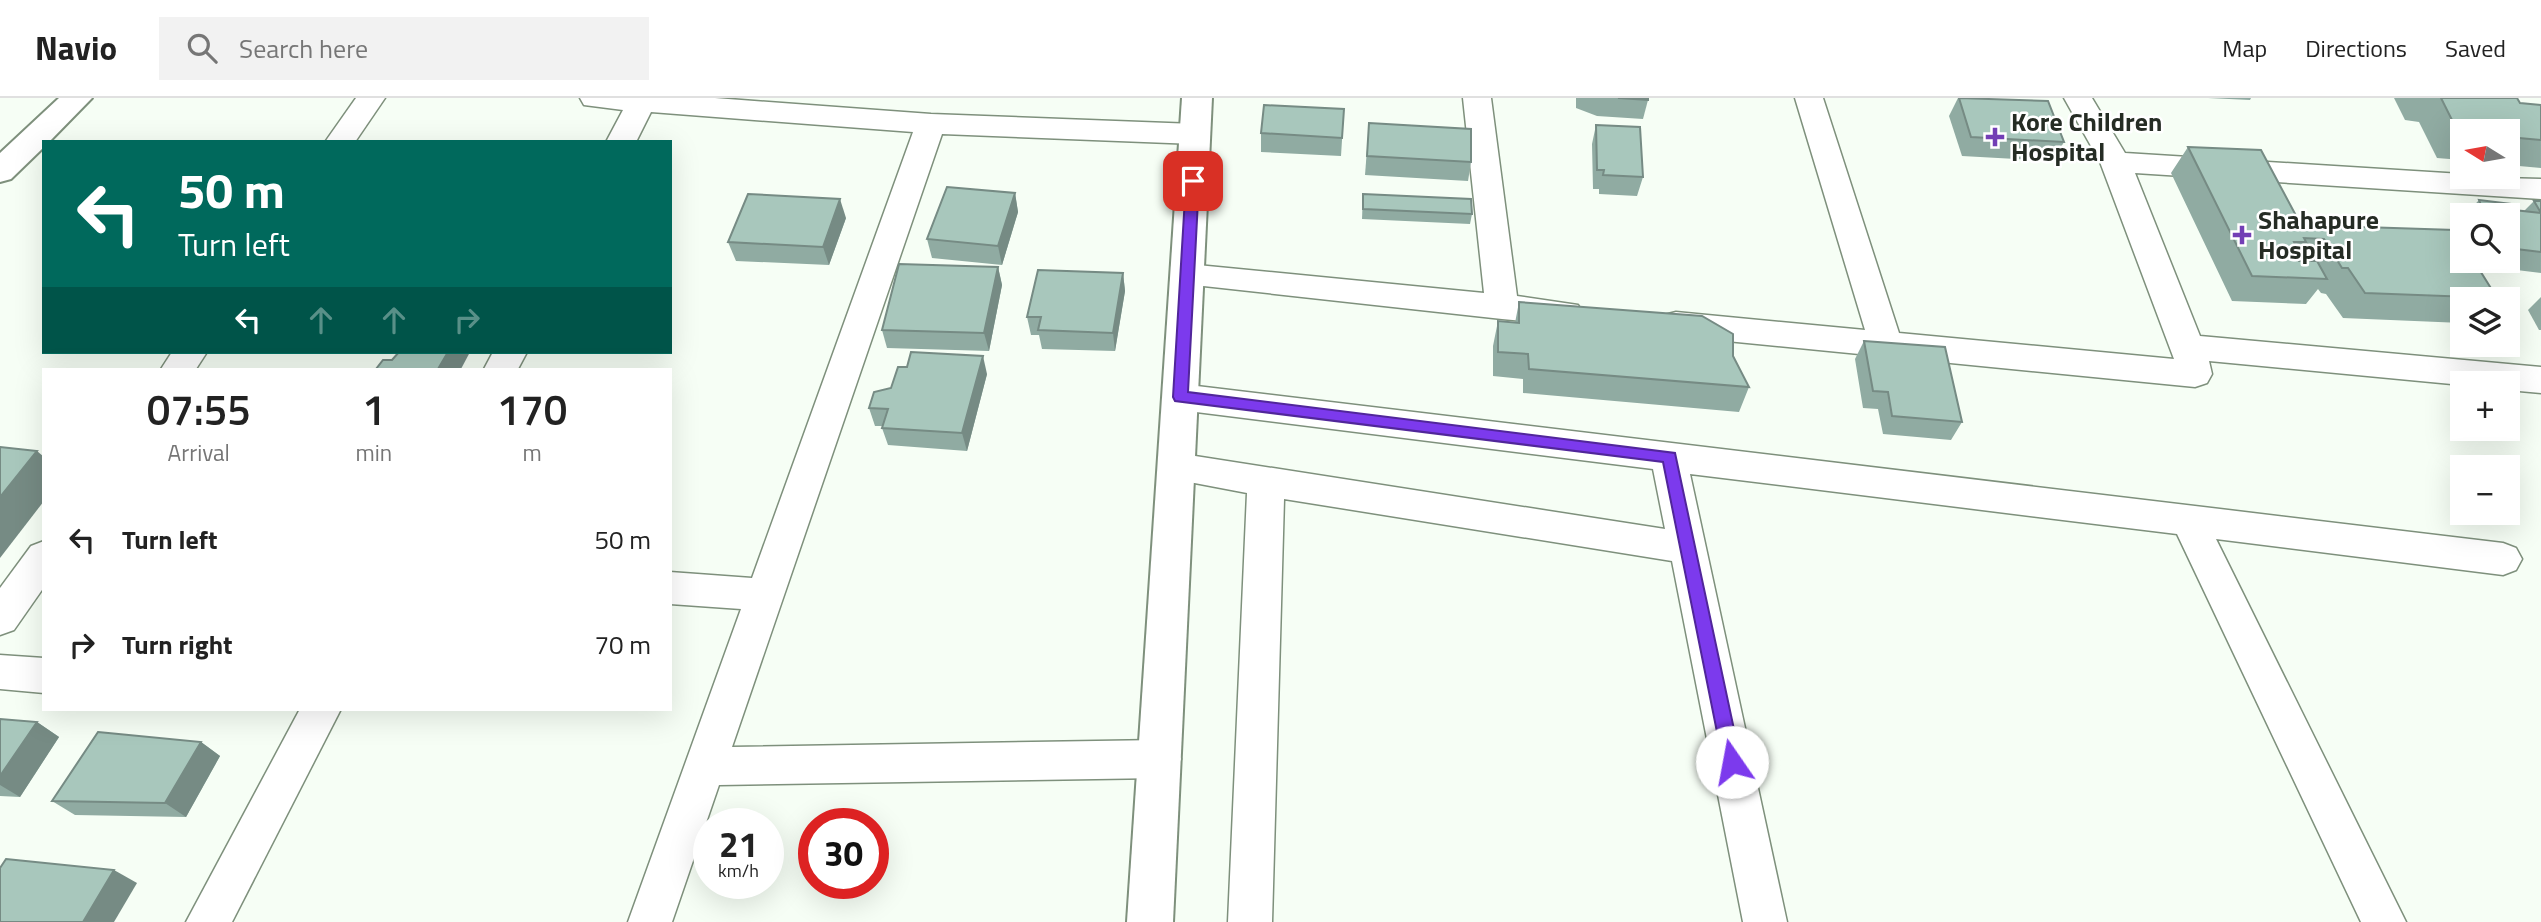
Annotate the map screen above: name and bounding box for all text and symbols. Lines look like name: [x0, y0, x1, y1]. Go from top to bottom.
search box: [159, 17, 649, 80]
text: Navio: [35, 23, 117, 73]
icon: search: [183, 29, 221, 67]
text: Search here: [239, 29, 368, 68]
text: Map: [2222, 30, 2267, 66]
text: Directions: [2305, 30, 2407, 66]
text: Saved: [2445, 30, 2506, 66]
place label: Kore Children Hospital: [2011, 102, 2162, 171]
north arrow: [2450, 119, 2520, 189]
map controls: [2450, 119, 2520, 525]
marker: Kore Children Hospital: [1985, 127, 2005, 147]
pin: [1163, 151, 1223, 211]
text: 50 m: [178, 152, 285, 227]
icon: arrive: [1174, 162, 1212, 200]
icon: left: [63, 168, 154, 259]
place label: Shahapure Hospital: [2258, 200, 2379, 269]
button: search: [2450, 203, 2520, 273]
text: Turn left: [178, 220, 290, 268]
marker: Shahapure Hospital: [2232, 225, 2252, 245]
button: layers: [2450, 287, 2520, 357]
icon: left: [229, 301, 267, 339]
icon: ahead: [302, 301, 340, 339]
icon: ahead: [375, 301, 413, 339]
icon: right: [448, 301, 486, 339]
button: +: [2450, 371, 2520, 441]
text: 07:55: [147, 377, 251, 441]
text: 1: [362, 377, 386, 441]
text: 170: [497, 377, 567, 441]
text: Arrival: [168, 435, 230, 470]
text: min: [355, 435, 392, 470]
text: m: [522, 435, 542, 470]
button: −: [2450, 455, 2520, 525]
text: Turn left: [122, 520, 217, 559]
text: 50 m: [594, 520, 651, 559]
icon: left: [63, 521, 101, 559]
text: Turn right: [122, 625, 233, 664]
text: 70 m: [594, 625, 651, 664]
icon: right: [63, 626, 101, 664]
position arrow: [1695, 725, 1769, 799]
speed limit sign: 30: [798, 808, 889, 899]
text: 21: [719, 817, 758, 871]
text: km/h: [718, 857, 759, 884]

